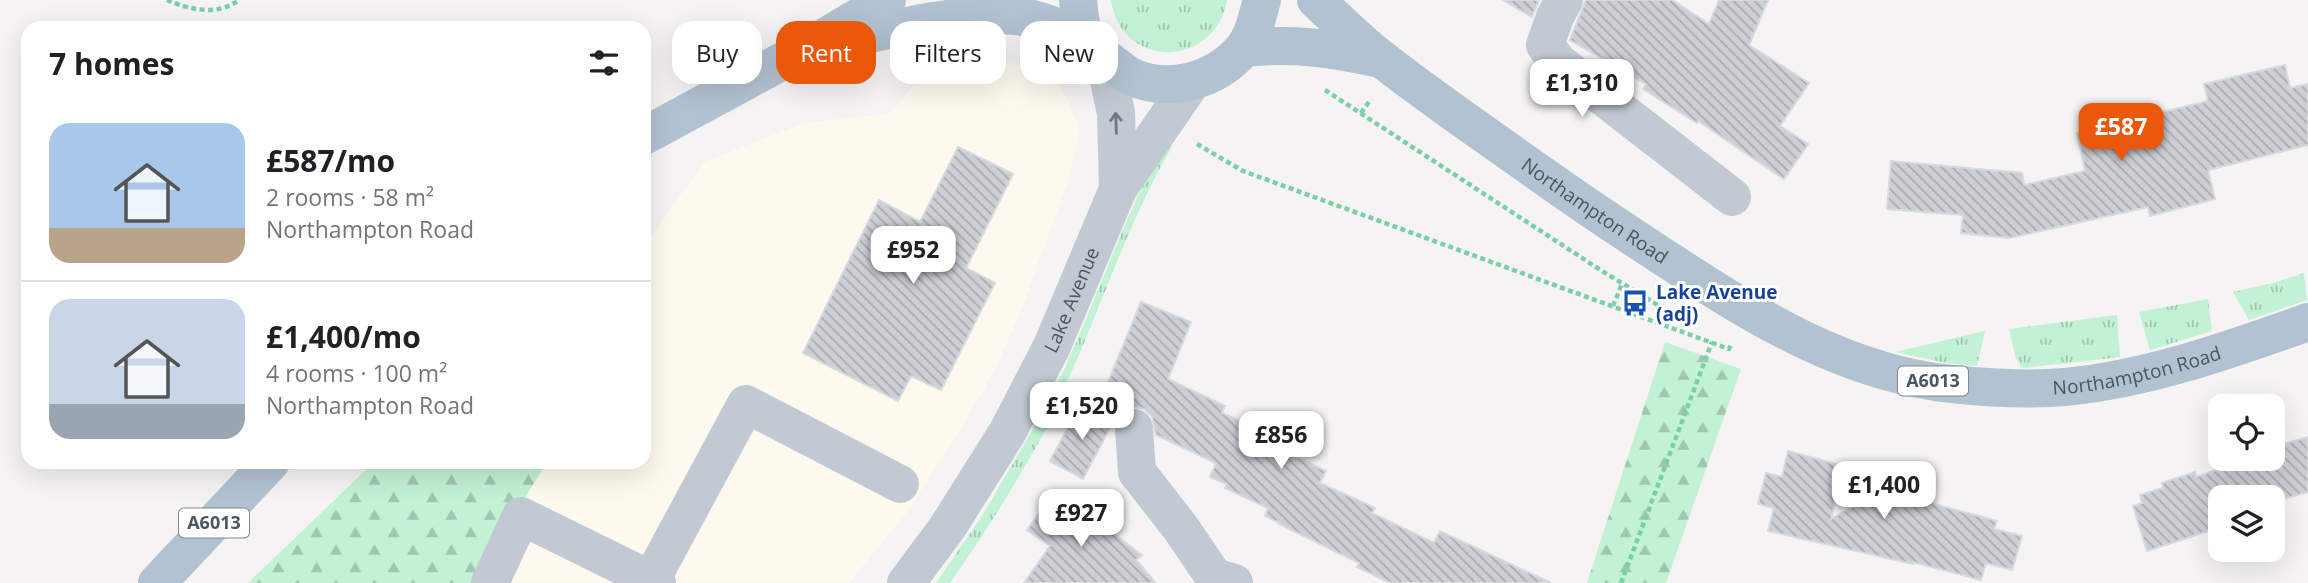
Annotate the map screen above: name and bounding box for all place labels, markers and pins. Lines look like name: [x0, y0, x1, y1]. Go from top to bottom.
pin: £1,310: [1525, 60, 1639, 119]
pin: £587: [2080, 104, 2162, 163]
pin: £952: [872, 226, 954, 286]
place label: Lake Avenue (adj): [1656, 279, 1778, 327]
bus stop icon: Lake Avenue (adj): [1620, 288, 1650, 318]
pin: £1,520: [1025, 382, 1139, 442]
pin: £856: [1240, 412, 1322, 471]
pin: £1,400: [1827, 462, 1941, 521]
pin: £927: [1040, 490, 1122, 549]

